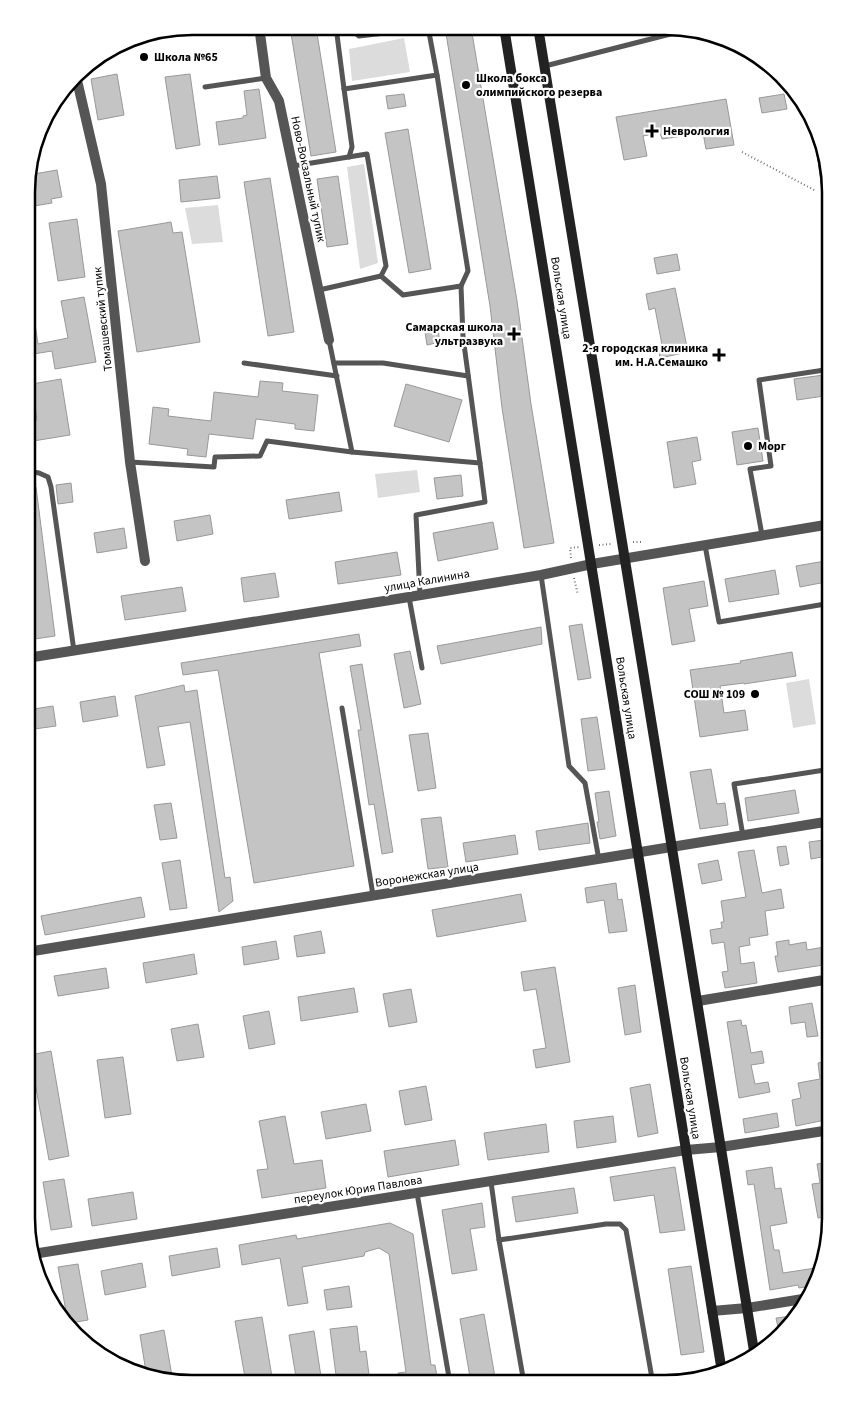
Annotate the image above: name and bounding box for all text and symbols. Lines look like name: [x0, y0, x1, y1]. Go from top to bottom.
place label: Школа №65: [154, 49, 218, 66]
marker: Школа №65: [138, 51, 150, 63]
place label: Школа бокса олимпийского резерва: [476, 70, 602, 101]
marker: Школа бокса олимпийского резерва: [460, 79, 472, 91]
street label: Ново-Вокзальный тупик: [286, 114, 330, 244]
place label: Неврология: [663, 123, 729, 140]
marker: Неврология: [645, 124, 659, 138]
street label: Вольская улица: [546, 256, 576, 340]
street label: Томашевский тупик: [89, 266, 117, 372]
place label: Самарская школа ультразвука: [405, 319, 503, 350]
marker: Самарская школа ультразвука: [507, 327, 521, 341]
place label: 2-я городская клиника им. Н.А.Семашко: [582, 340, 708, 371]
marker: 2-я городская клиника им. Н.А.Семашко: [712, 348, 726, 362]
place label: Морг: [758, 438, 786, 455]
marker: Морг: [742, 440, 754, 452]
street label: улица Калинина: [383, 565, 471, 597]
street label: Вольская улица: [611, 656, 641, 740]
place label: СОШ № 109: [684, 686, 745, 703]
marker: СОШ № 109: [749, 688, 761, 700]
street label: Воронежская улица: [374, 858, 480, 892]
street label: Вольская улица: [675, 1056, 705, 1140]
street label: переулок Юрия Павлова: [293, 1171, 423, 1209]

